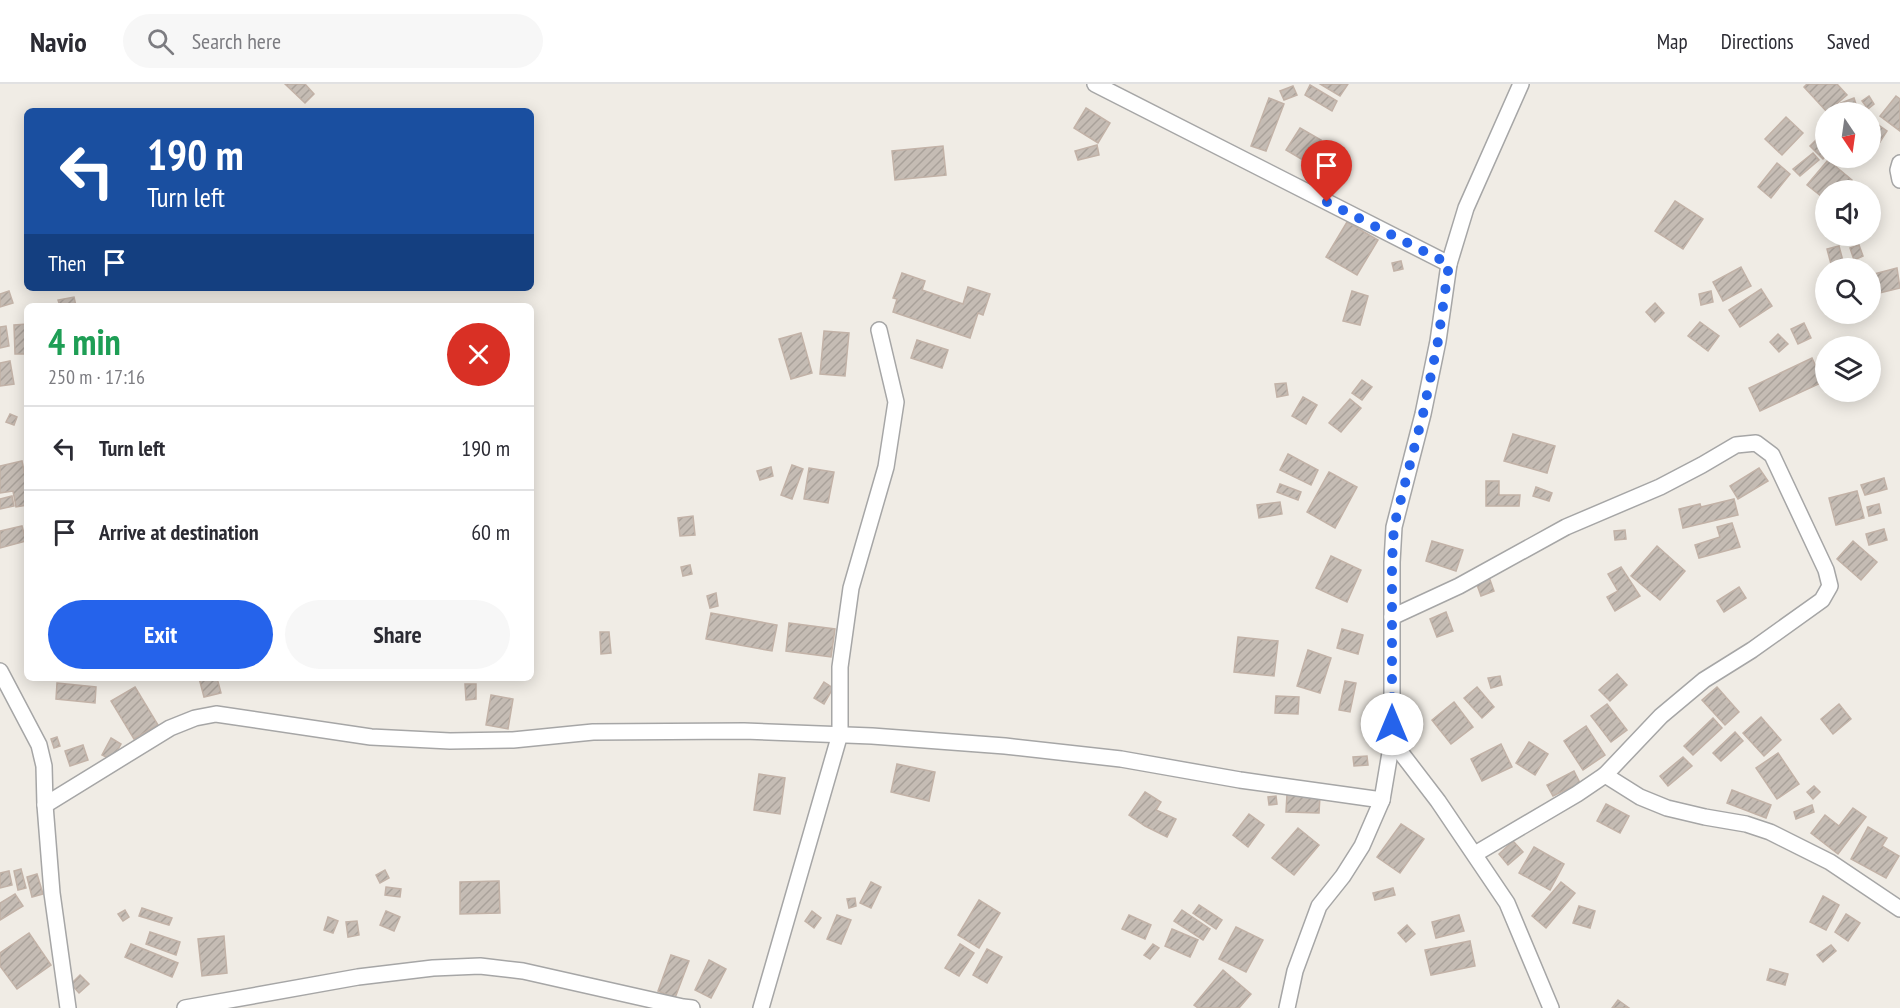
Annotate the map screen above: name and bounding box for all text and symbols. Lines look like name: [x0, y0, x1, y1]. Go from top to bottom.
search box: [123, 14, 543, 68]
text: Navio: [30, 23, 87, 60]
icon: search: [144, 25, 177, 58]
text: Search here: [192, 27, 281, 55]
text: Map: [1657, 28, 1688, 55]
text: Directions: [1721, 28, 1794, 55]
text: Saved: [1827, 28, 1870, 55]
north arrow: [1815, 102, 1881, 168]
map controls: [1815, 102, 1881, 402]
text: 190 m: [147, 127, 244, 182]
icon: left: [48, 132, 126, 210]
pin: [1301, 140, 1352, 202]
icon: arrive: [1310, 149, 1343, 182]
text: Turn left: [147, 180, 225, 214]
button: sound: [1815, 180, 1881, 246]
icon: arrive: [98, 246, 131, 279]
text: Then: [48, 249, 86, 277]
button: search: [1815, 258, 1881, 324]
text: 4 min: [48, 318, 121, 365]
button: close: [447, 323, 510, 386]
button: layers: [1815, 336, 1881, 402]
text: 250 m · 17:16: [48, 364, 145, 390]
icon: left: [48, 432, 81, 465]
text: Turn left: [99, 434, 165, 462]
text: 190 m: [461, 434, 510, 462]
icon: arrive: [48, 516, 81, 549]
text: Arrive at destination: [99, 518, 259, 546]
text: 60 m: [471, 518, 510, 546]
button: Exit: [48, 600, 273, 669]
button: Share: [285, 600, 510, 669]
position arrow: [1360, 692, 1424, 756]

